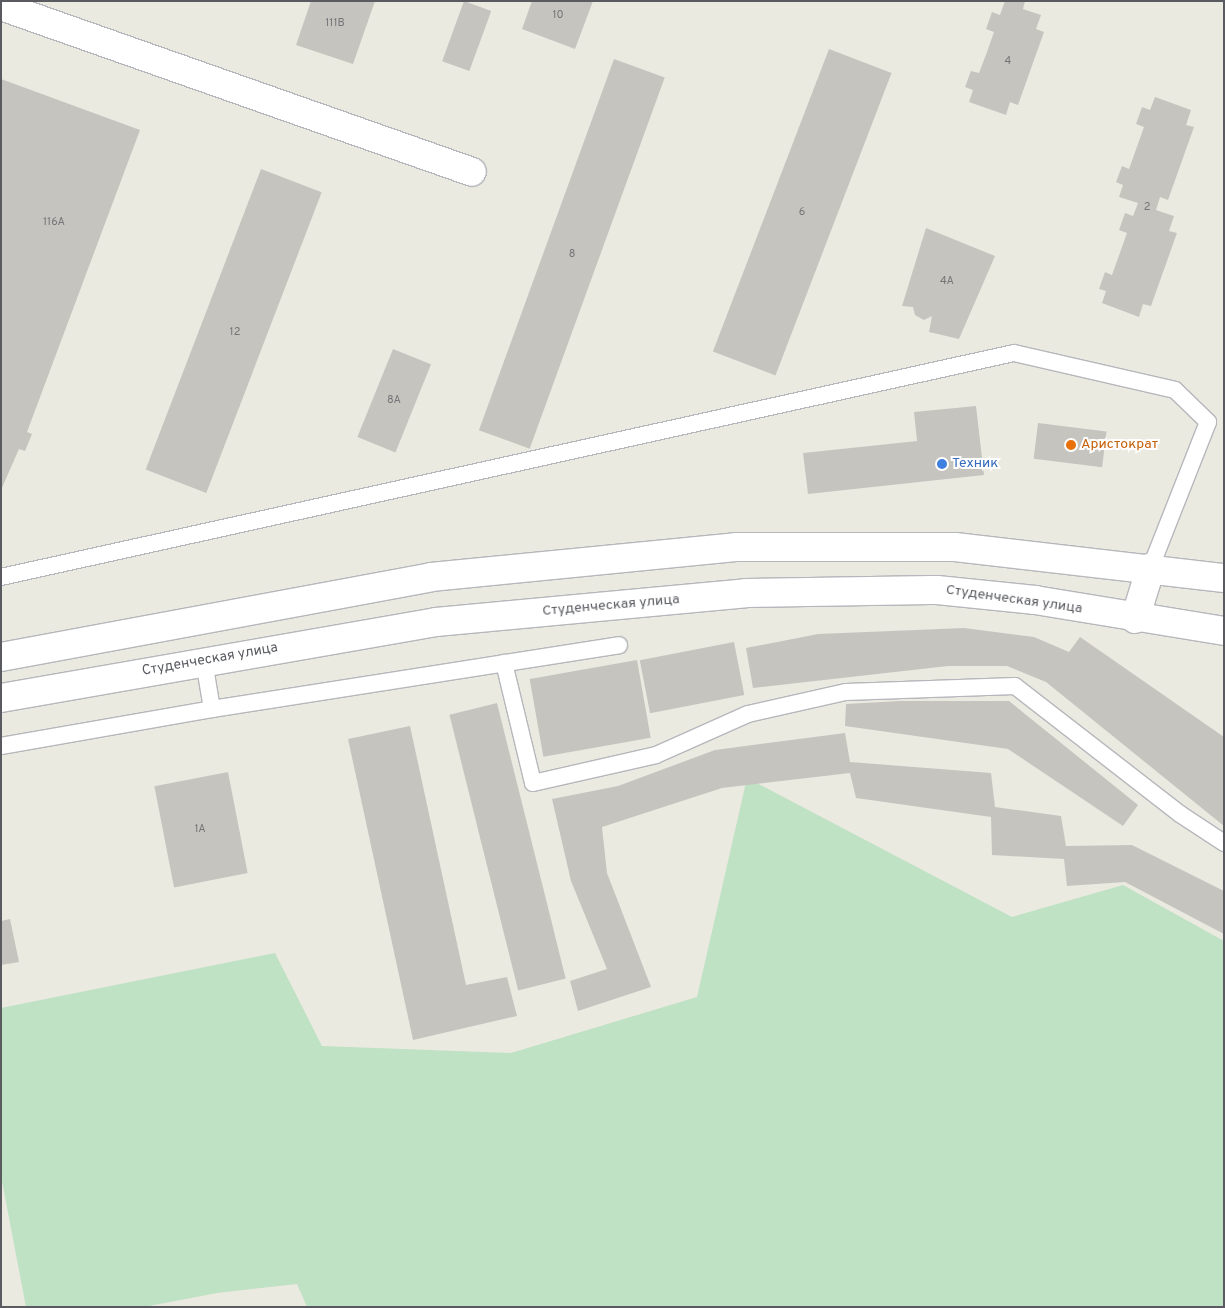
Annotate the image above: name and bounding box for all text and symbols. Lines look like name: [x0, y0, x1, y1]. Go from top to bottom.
house number: 10: [552, 8, 564, 22]
house number: 111В: [325, 16, 345, 30]
house number: 4: [1005, 54, 1011, 68]
house number: 2: [1144, 200, 1150, 214]
house number: 6: [799, 205, 805, 219]
house number: 116А: [43, 215, 65, 229]
house number: 8: [569, 247, 575, 261]
house number: 4А: [940, 274, 954, 288]
house number: 12: [230, 325, 240, 339]
house number: 8А: [387, 393, 401, 407]
place label: Аристократ: [1081, 437, 1158, 453]
marker: Аристократ: [1065, 439, 1077, 451]
place label: Техник: [952, 456, 998, 472]
marker: Техник: [936, 458, 948, 470]
street label: Студенческая улица: [945, 582, 1083, 618]
street label: Студенческая улица: [542, 592, 680, 620]
street label: Студенческая улица: [141, 640, 279, 680]
house number: 1А: [194, 822, 206, 836]

